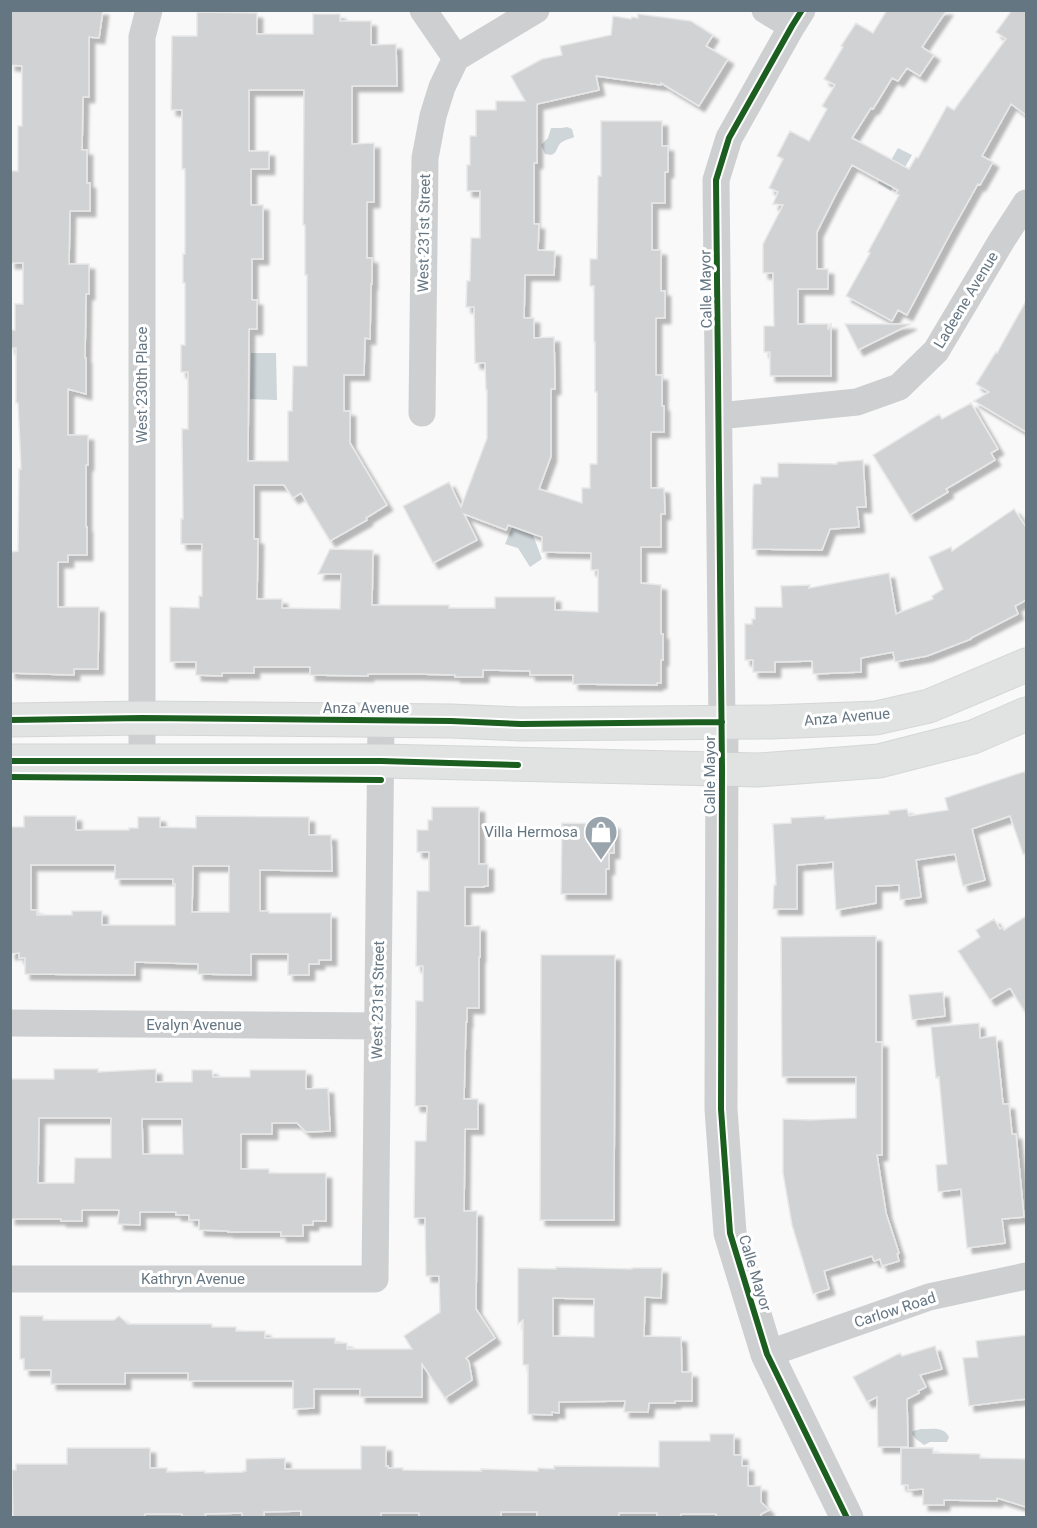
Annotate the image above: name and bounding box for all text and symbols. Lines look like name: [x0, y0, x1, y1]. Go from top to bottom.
street label: West 231st Street: [414, 173, 434, 292]
street label: Ladeene Avenue: [930, 248, 1002, 352]
street label: Calle Mayor: [696, 250, 716, 328]
street label: West 230th Place: [133, 327, 151, 443]
street label: Anza Avenue: [323, 699, 409, 717]
street label: Anza Avenue: [803, 704, 891, 730]
street label: Calle Mayor: [701, 736, 719, 814]
shop icon: Villa Hermosa: [583, 814, 619, 861]
place label: Villa Hermosa: [484, 823, 578, 841]
street label: West 231st Street: [368, 940, 388, 1059]
street label: Evalyn Avenue: [146, 1016, 242, 1034]
street label: Calle Mayor: [735, 1233, 775, 1313]
street label: Kathryn Avenue: [141, 1270, 245, 1288]
street label: Carlow Road: [852, 1288, 938, 1332]

